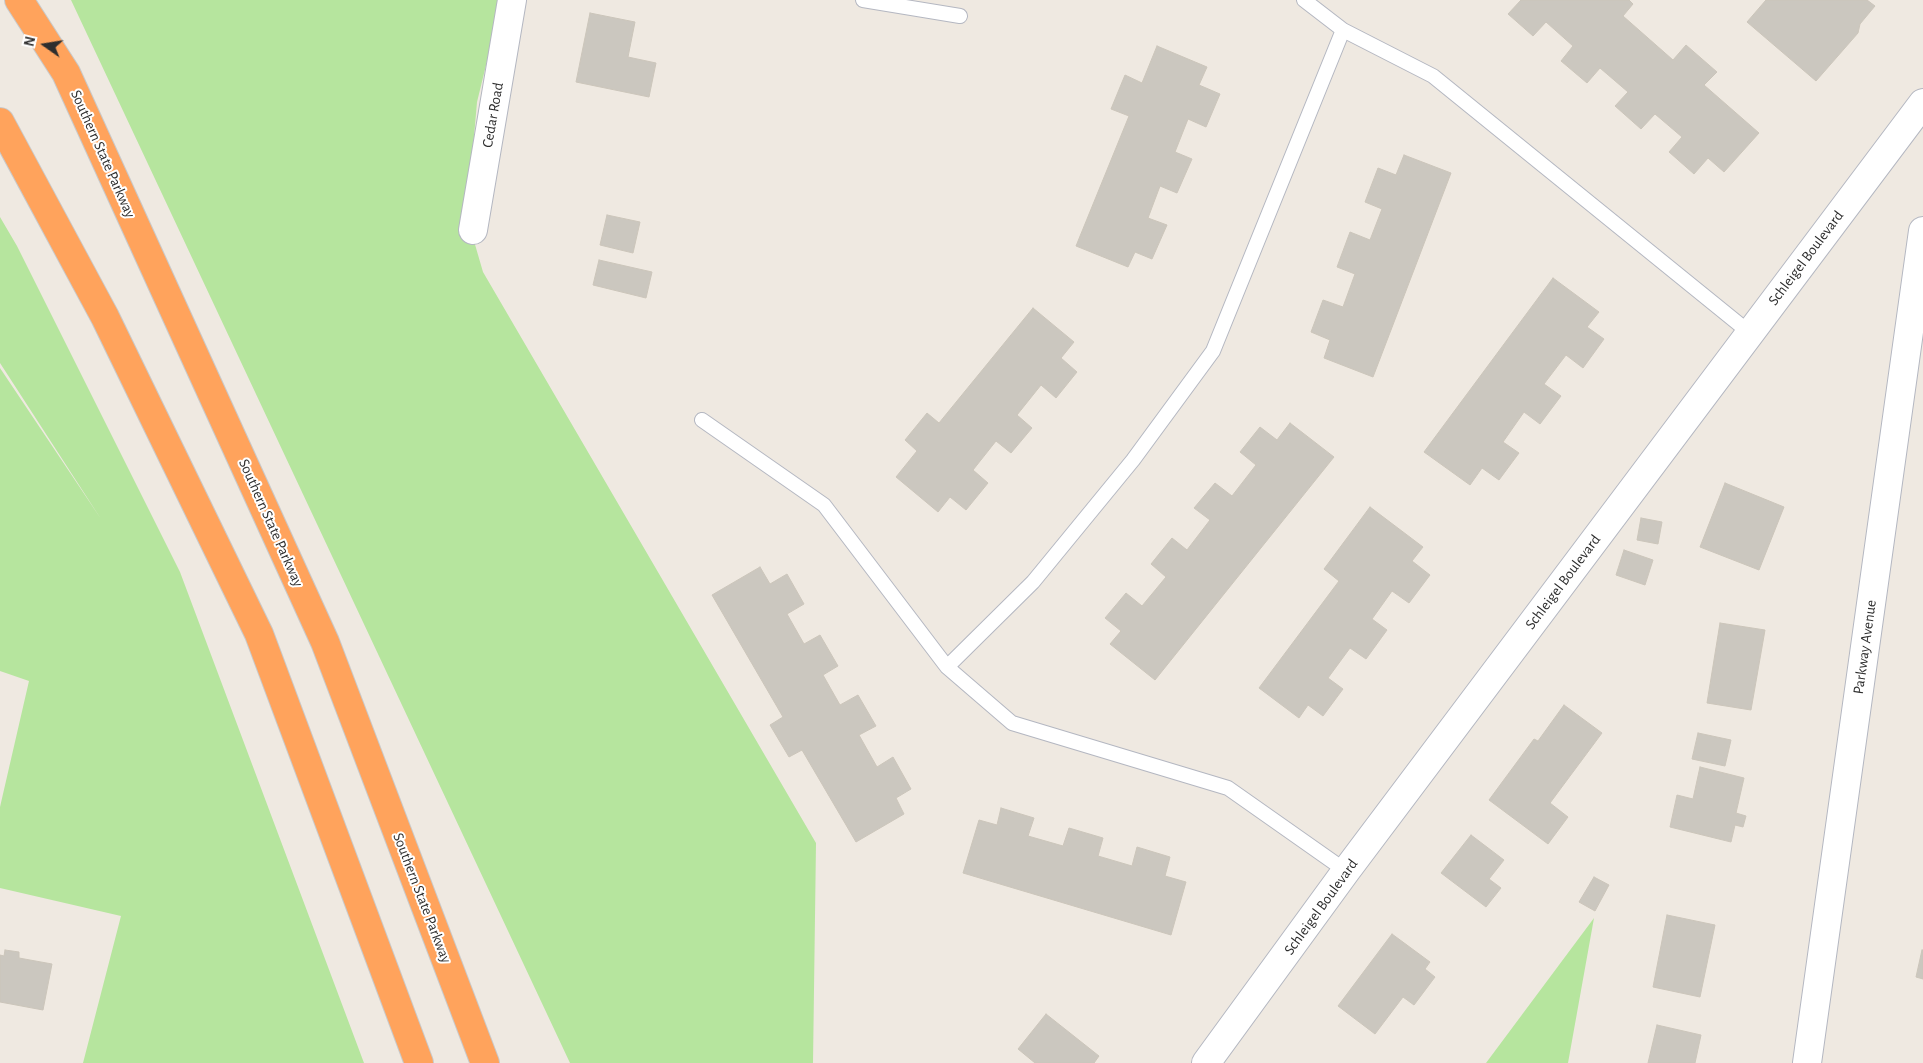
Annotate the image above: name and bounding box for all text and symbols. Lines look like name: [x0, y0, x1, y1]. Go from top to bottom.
north arrow: [20, 20, 70, 70]
text: N: [22, 35, 38, 48]
street label: Cedar Road: [478, 81, 508, 149]
street label: Southern State Parkway: [67, 87, 139, 221]
street label: Schleigel Boulevard: [1764, 207, 1848, 309]
street label: Southern State Parkway: [235, 456, 307, 590]
street label: Schleigel Boulevard: [1521, 531, 1605, 633]
street label: Parkway Avenue: [1849, 599, 1881, 695]
street label: Southern State Parkway: [389, 830, 455, 966]
street label: Schleigel Boulevard: [1280, 856, 1362, 958]

